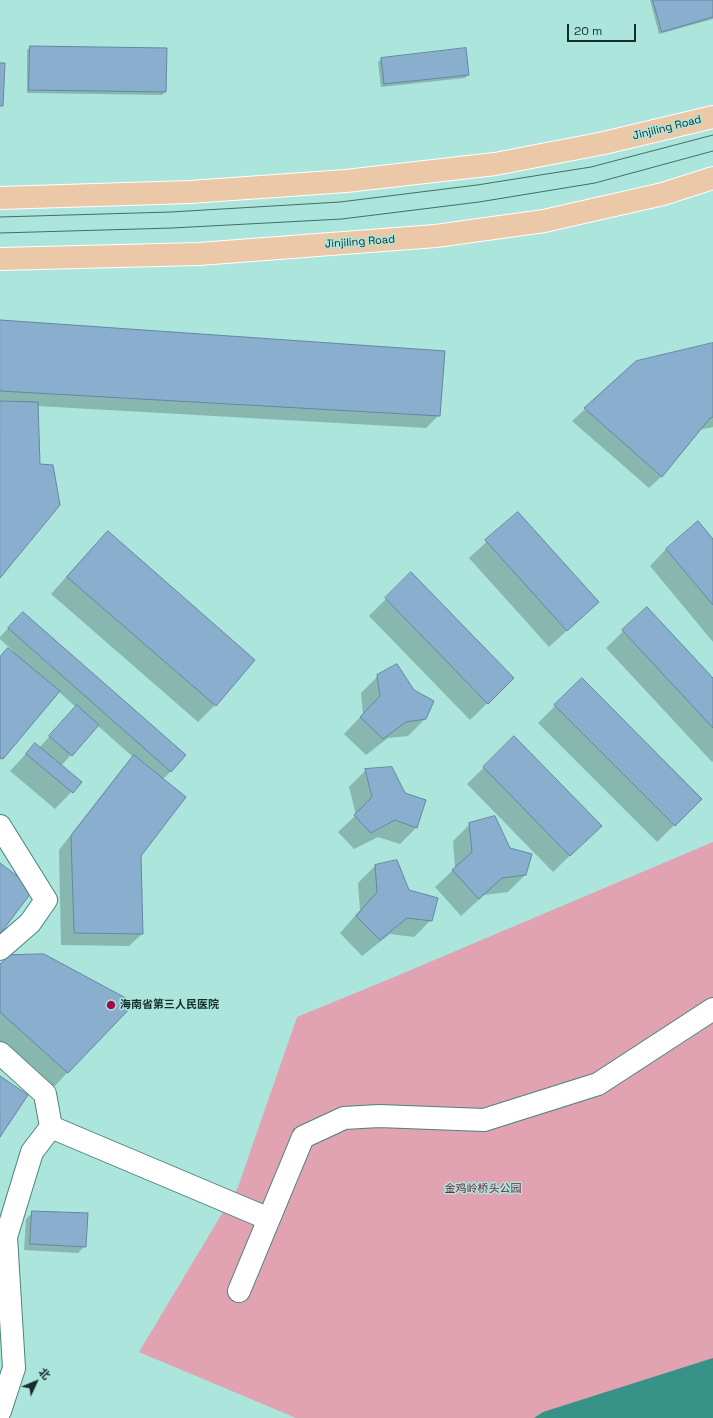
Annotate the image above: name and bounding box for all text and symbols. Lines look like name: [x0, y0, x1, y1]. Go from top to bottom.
scale bar: [569, 16, 638, 42]
text: 20 m: [574, 23, 602, 39]
street label: Jinjiling Road: [631, 113, 703, 143]
street label: Jinjiling Road: [324, 233, 396, 251]
place label: 海南省第三人民医院: [120, 998, 219, 1012]
marker: 海南省第三人民医院: [105, 999, 117, 1011]
park label: 金鸡岭桥头公园: [445, 1182, 521, 1196]
north arrow: [16, 1362, 56, 1402]
text: 北: [36, 1365, 53, 1382]

